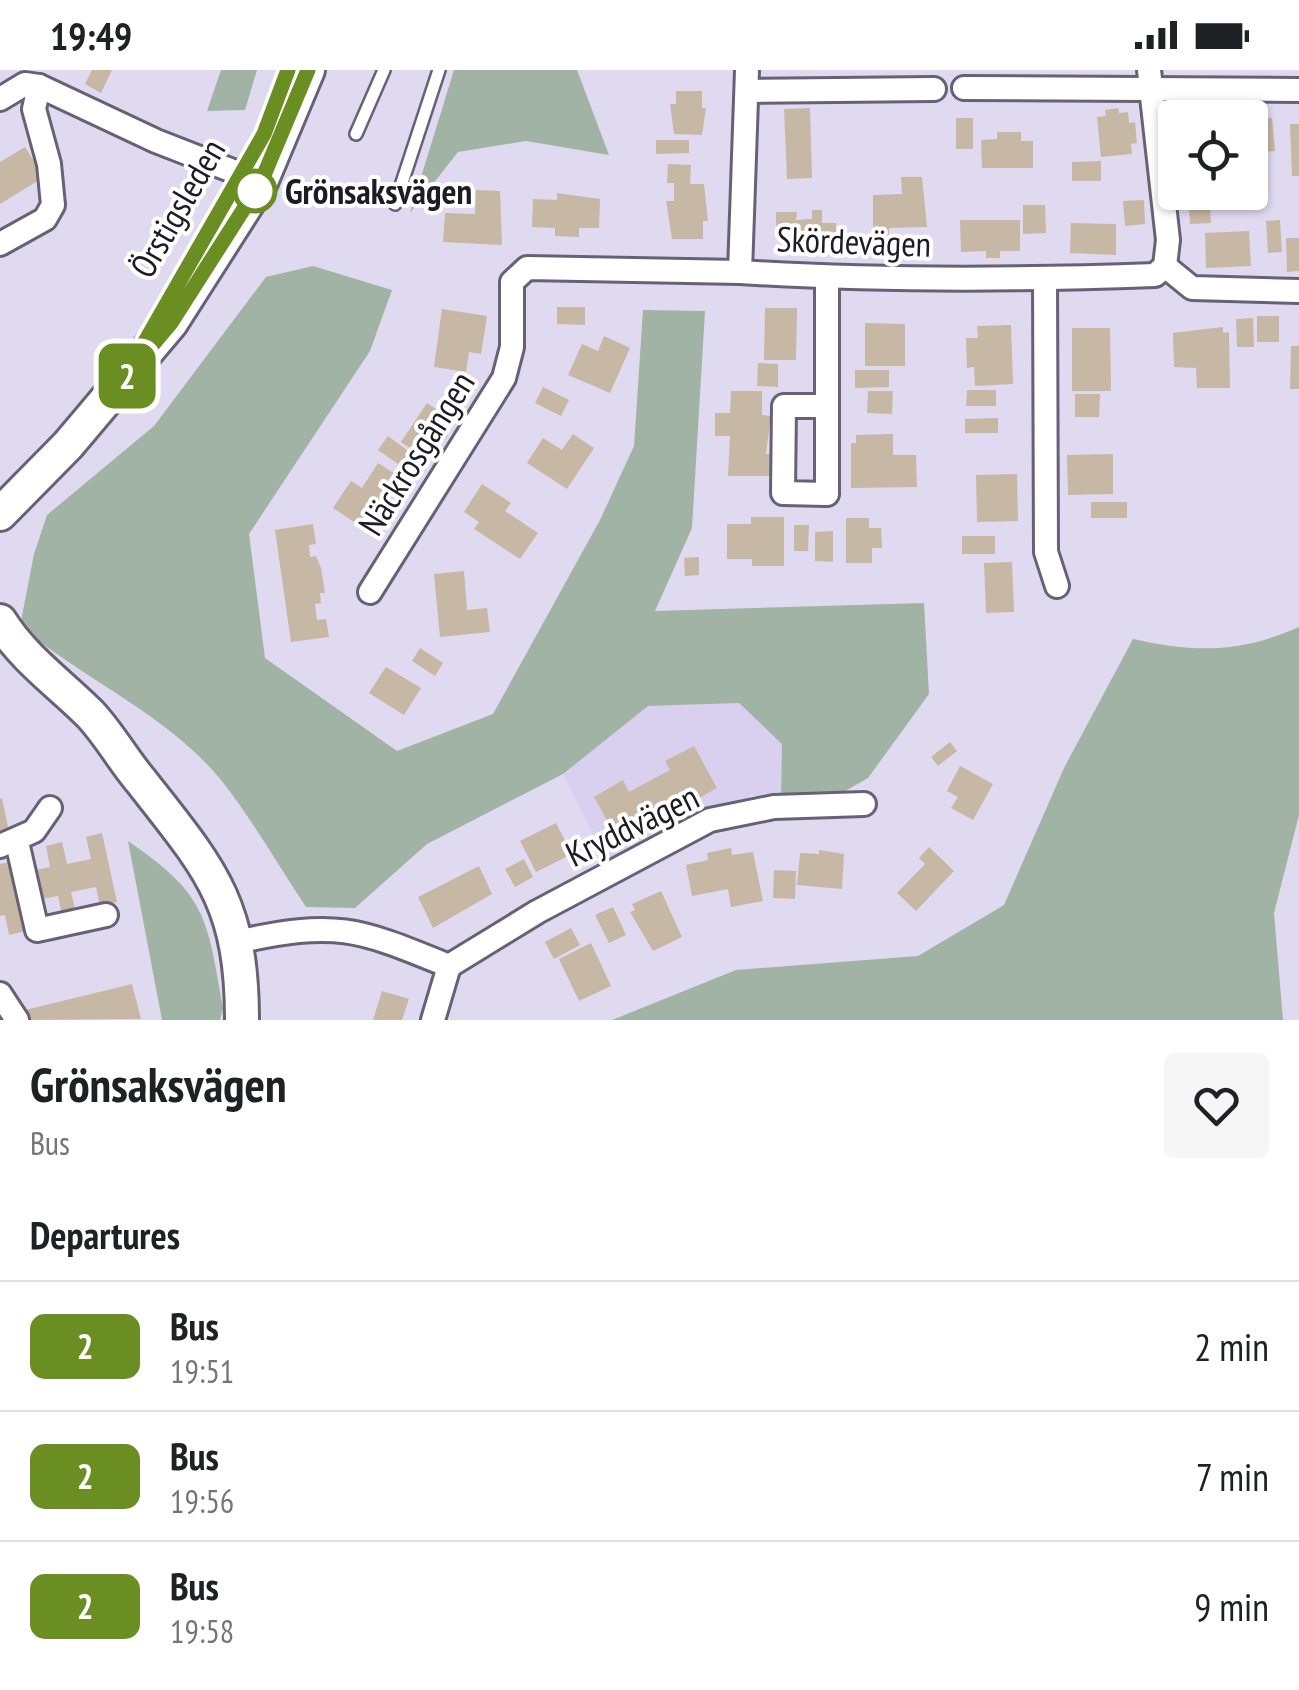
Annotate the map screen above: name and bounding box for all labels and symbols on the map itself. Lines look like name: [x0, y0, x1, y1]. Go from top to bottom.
street label: Örstigsleden: [119, 131, 235, 285]
place label: Grönsaksvägen: [285, 168, 472, 214]
marker: Grönsaksvägen: [234, 170, 276, 212]
street label: Skördevägen: [776, 215, 932, 267]
line badge: 2: [94, 344, 160, 408]
street label: Näckrosgången: [348, 362, 484, 544]
street label: Kryddvägen: [558, 773, 706, 877]

